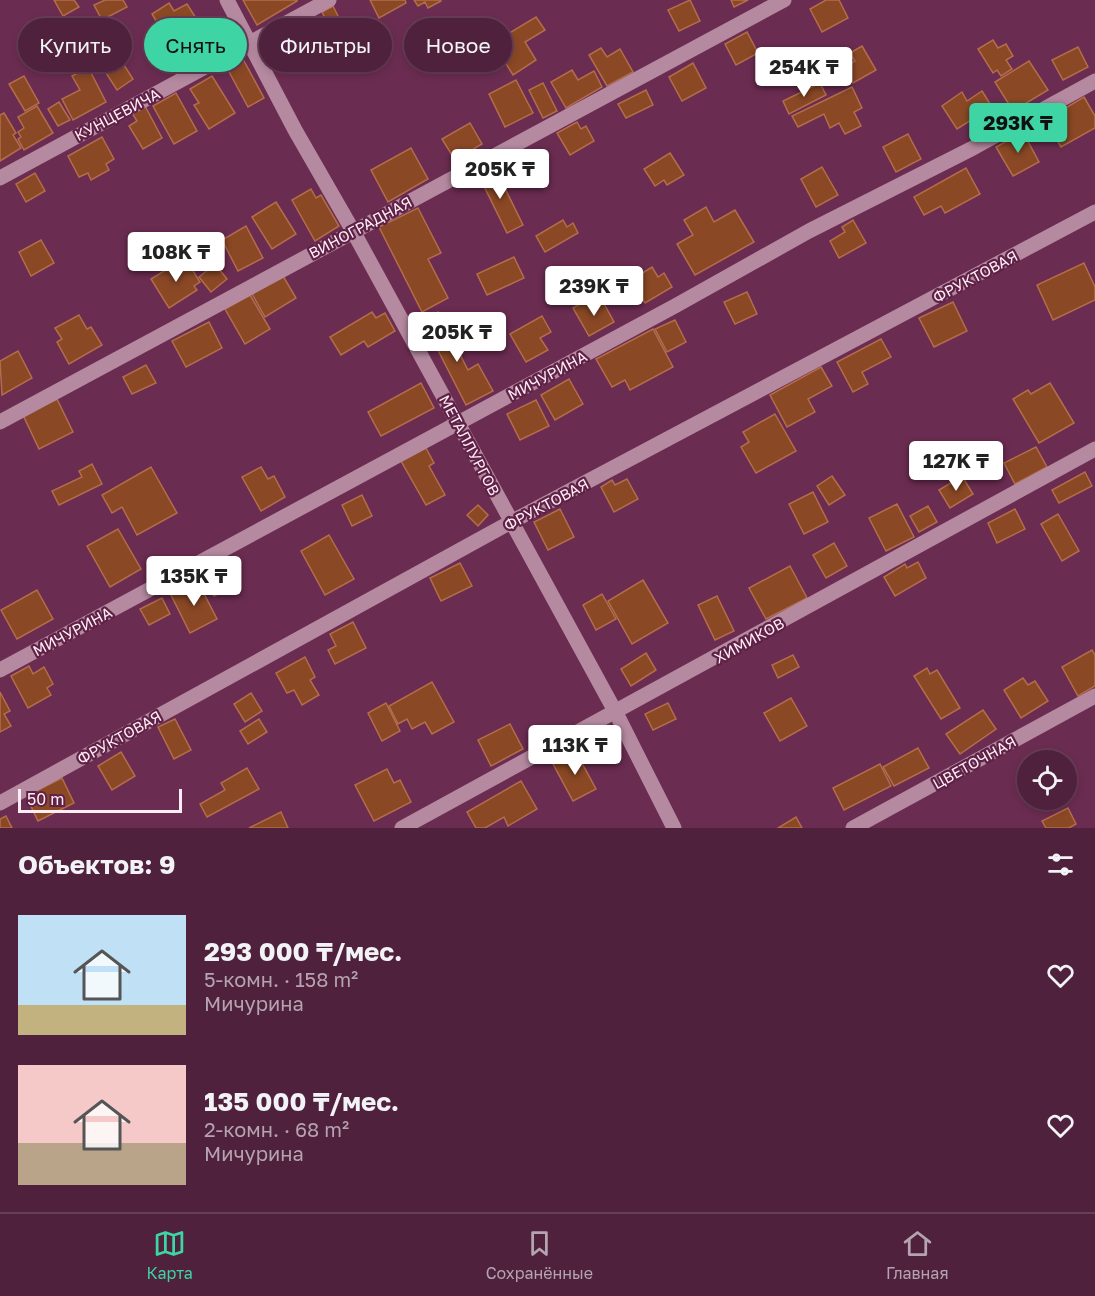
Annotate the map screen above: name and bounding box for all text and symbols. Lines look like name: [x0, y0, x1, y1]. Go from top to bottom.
chip: Купить: [18, 18, 132, 72]
chip: Снять: [144, 18, 247, 72]
chip: Фильтры: [259, 18, 392, 72]
chip: Новое: [404, 18, 512, 72]
pin: 254K ₸: [755, 47, 853, 98]
text: 254K ₸: [769, 54, 839, 78]
street label: КУНЦЕВИЧА: [71, 84, 163, 144]
pin: 293K ₸: [969, 103, 1067, 154]
text: 293K ₸: [983, 110, 1053, 134]
pin: 205K ₸: [451, 149, 549, 200]
text: 205K ₸: [465, 156, 535, 180]
street label: ВИНОГРАДНАЯ: [305, 192, 415, 262]
pin: 108K ₸: [127, 232, 225, 283]
text: 108K ₸: [142, 239, 210, 263]
street label: ФРУКТОВАЯ: [930, 246, 1020, 306]
pin: 239K ₸: [545, 266, 643, 317]
text: 239K ₸: [559, 273, 629, 297]
pin: 205K ₸: [408, 312, 506, 363]
text: 205K ₸: [422, 319, 492, 343]
street label: МИЧУРИНА: [504, 347, 590, 403]
street label: МЕТАЛЛУРГОВ: [436, 392, 504, 498]
pin: 127K ₸: [907, 441, 1005, 492]
text: 127K ₸: [923, 448, 989, 472]
street label: ФРУКТОВАЯ: [501, 474, 591, 534]
pin: 135K ₸: [145, 556, 243, 607]
text: 135K ₸: [160, 563, 228, 587]
street label: МИЧУРИНА: [29, 603, 115, 659]
street label: ХИМИКОВ: [711, 613, 787, 667]
street label: ФРУКТОВАЯ: [74, 707, 164, 767]
pin: 113K ₸: [526, 725, 624, 776]
text: 113K ₸: [542, 732, 608, 756]
street label: ЦВЕТОЧНАЯ: [929, 732, 1019, 792]
map controls: [1017, 750, 1077, 810]
button: locate: [1017, 750, 1077, 810]
scale bar: [18, 786, 182, 814]
text: 50 m: [27, 789, 64, 809]
icon: filters: [1044, 848, 1077, 881]
text: Объектов: 9: [18, 849, 176, 880]
text: 293 000 ₸/мес.: [204, 936, 402, 967]
icon: home: [66, 939, 138, 1011]
icon: heart: [1044, 959, 1077, 992]
text: 5-комн. · 158 m²: [204, 967, 358, 991]
text: Мичурина: [204, 991, 304, 1015]
text: 135 000 ₸/мес.: [204, 1086, 399, 1117]
icon: home: [66, 1089, 138, 1161]
icon: heart: [1044, 1109, 1077, 1142]
text: 2-комн. · 68 m²: [204, 1117, 349, 1141]
text: Мичурина: [204, 1141, 304, 1165]
tab: Карта: [146, 1227, 193, 1283]
tab: Сохранённые: [486, 1227, 593, 1283]
tab: Главная: [886, 1227, 949, 1283]

